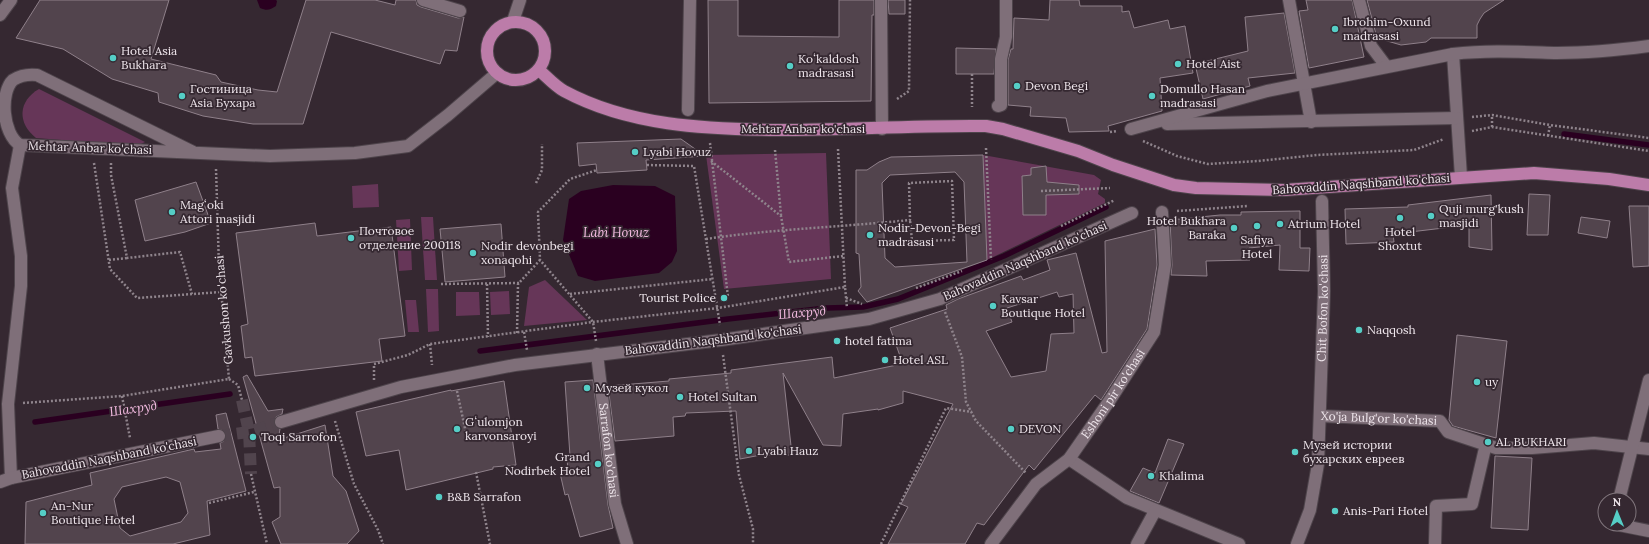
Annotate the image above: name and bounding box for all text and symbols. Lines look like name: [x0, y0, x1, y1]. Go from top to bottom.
place label: Ibrohim-Oxund madrasasi: [1343, 14, 1431, 43]
marker: Ibrohim-Oxund madrasasi: [1330, 24, 1340, 34]
place label: Hotel Asia Bukhara: [121, 43, 177, 72]
place label: Koʻkaldosh madrasasi: [798, 51, 859, 80]
marker: Hotel Asia Bukhara: [108, 53, 118, 63]
place label: Hotel Aist: [1186, 56, 1241, 71]
marker: Hotel Aist: [1173, 59, 1183, 69]
marker: Koʻkaldosh madrasasi: [785, 61, 795, 71]
place label: Devon Begi: [1025, 78, 1088, 93]
place label: Гостиница Asia Бухара: [189, 81, 256, 110]
marker: Devon Begi: [1012, 81, 1022, 91]
place label: Domullo Hasan madrasasi: [1160, 81, 1245, 110]
marker: Гостиница Asia Бухара: [177, 91, 187, 101]
marker: Domullo Hasan madrasasi: [1147, 91, 1157, 101]
street label: Mehtar Anbar ko'chasi: [741, 121, 865, 136]
street label: Mehtar Anbar ko'chasi: [28, 138, 152, 157]
place label: Lyabi Hovuz: [643, 144, 711, 159]
marker: Lyabi Hovuz: [630, 147, 640, 157]
street label: Bahovaddin Naqshband ko'chasi: [1272, 170, 1450, 197]
place label: Magʻoki Attori masjidi: [179, 197, 255, 226]
place label: Quji murg'kush masjidi: [1439, 201, 1524, 230]
marker: Magʻoki Attori masjidi: [167, 207, 177, 217]
marker: Quji murg'kush masjidi: [1426, 211, 1436, 221]
place label: Hotel Bukhara Baraka: [1147, 213, 1226, 242]
marker: Hotel Shoxtut: [1395, 213, 1405, 223]
place label: Atrium Hotel: [1287, 216, 1360, 231]
street label: Bahovaddin Naqshband ko'chasi: [940, 218, 1109, 304]
marker: Atrium Hotel: [1275, 219, 1285, 229]
place label: Nodir-Devon-Begi madrasasi: [878, 220, 981, 249]
marker: Safiya Hotel: [1252, 221, 1262, 231]
place label: Почтовое отделение 200118: [359, 223, 461, 252]
marker: Hotel Bukhara Baraka: [1229, 223, 1239, 233]
water label: Labi Hovuz: [583, 224, 649, 241]
place label: Hotel Shoxtut: [1378, 224, 1422, 253]
marker: Nodir-Devon-Begi madrasasi: [865, 230, 875, 240]
place label: Safiya Hotel: [1241, 232, 1273, 261]
marker: Почтовое отделение 200118: [346, 233, 356, 243]
place label: Nodir devonbegi xonaqohi: [481, 238, 574, 267]
marker: Nodir devonbegi xonaqohi: [468, 248, 478, 258]
street label: Chit Bofon ko'chasi: [1314, 254, 1331, 362]
street label: Gavkushon ko'chasi: [211, 255, 236, 365]
place label: Tourist Police: [639, 290, 716, 305]
place label: Kavsar Boutique Hotel: [1001, 291, 1085, 320]
marker: Tourist Police: [719, 293, 729, 303]
marker: Kavsar Boutique Hotel: [988, 301, 998, 311]
water label: Шахруд: [777, 302, 827, 323]
street label: Bahovaddin Naqshband ko'chasi: [624, 321, 802, 358]
place label: Naqqosh: [1367, 322, 1416, 337]
marker: Naqqosh: [1354, 325, 1364, 335]
place label: hotel fatima: [845, 333, 912, 348]
marker: hotel fatima: [832, 336, 842, 346]
street label: Eshoni pir ko'chasi: [1078, 346, 1148, 441]
place label: Hotel ASL: [893, 352, 948, 367]
marker: Hotel ASL: [880, 355, 890, 365]
place label: uy: [1485, 374, 1499, 389]
marker: uy: [1472, 377, 1482, 387]
place label: Музей кукол: [595, 380, 668, 395]
marker: Музей кукол: [582, 383, 592, 393]
place label: Hotel Sultan: [688, 389, 757, 404]
marker: Hotel Sultan: [675, 392, 685, 402]
water label: Шахруд: [108, 397, 158, 420]
street label: Sarrafon ko'chasi: [596, 402, 622, 498]
street label: Xo'ja Bulg'or ko'chasi: [1321, 408, 1437, 428]
place label: Gʻulomjon karvonsaroyi: [465, 414, 537, 443]
place label: DEVON: [1019, 421, 1062, 436]
marker: Gʻulomjon karvonsaroyi: [452, 424, 462, 434]
marker: DEVON: [1006, 424, 1016, 434]
place label: Toqi Sarrofon: [261, 429, 337, 444]
marker: Toqi Sarrofon: [248, 432, 258, 442]
street label: Bahovaddin Naqshband ko'chasi: [20, 433, 198, 482]
place label: AL BUKHARI: [1495, 434, 1567, 449]
place label: Музей истории бухарских евреев: [1303, 437, 1404, 466]
marker: AL BUKHARI: [1483, 437, 1493, 447]
place label: Lyabi Hauz: [757, 443, 818, 458]
marker: Lyabi Hauz: [744, 446, 754, 456]
marker: Музей истории бухарских евреев: [1290, 447, 1300, 457]
place label: Grand Nodirbek Hotel: [505, 449, 590, 478]
marker: Grand Nodirbek Hotel: [593, 459, 603, 469]
place label: Khalima: [1159, 468, 1204, 483]
marker: Khalima: [1146, 471, 1156, 481]
place label: B&B Sarrafon: [447, 489, 521, 504]
marker: B&B Sarrafon: [434, 492, 444, 502]
north arrow: [1597, 492, 1637, 532]
text: N: [1612, 495, 1622, 509]
place label: An-Nur Boutique Hotel: [50, 498, 135, 527]
place label: Anis-Pari Hotel: [1342, 503, 1428, 518]
marker: Anis-Pari Hotel: [1330, 506, 1340, 516]
marker: An-Nur Boutique Hotel: [38, 508, 48, 518]

